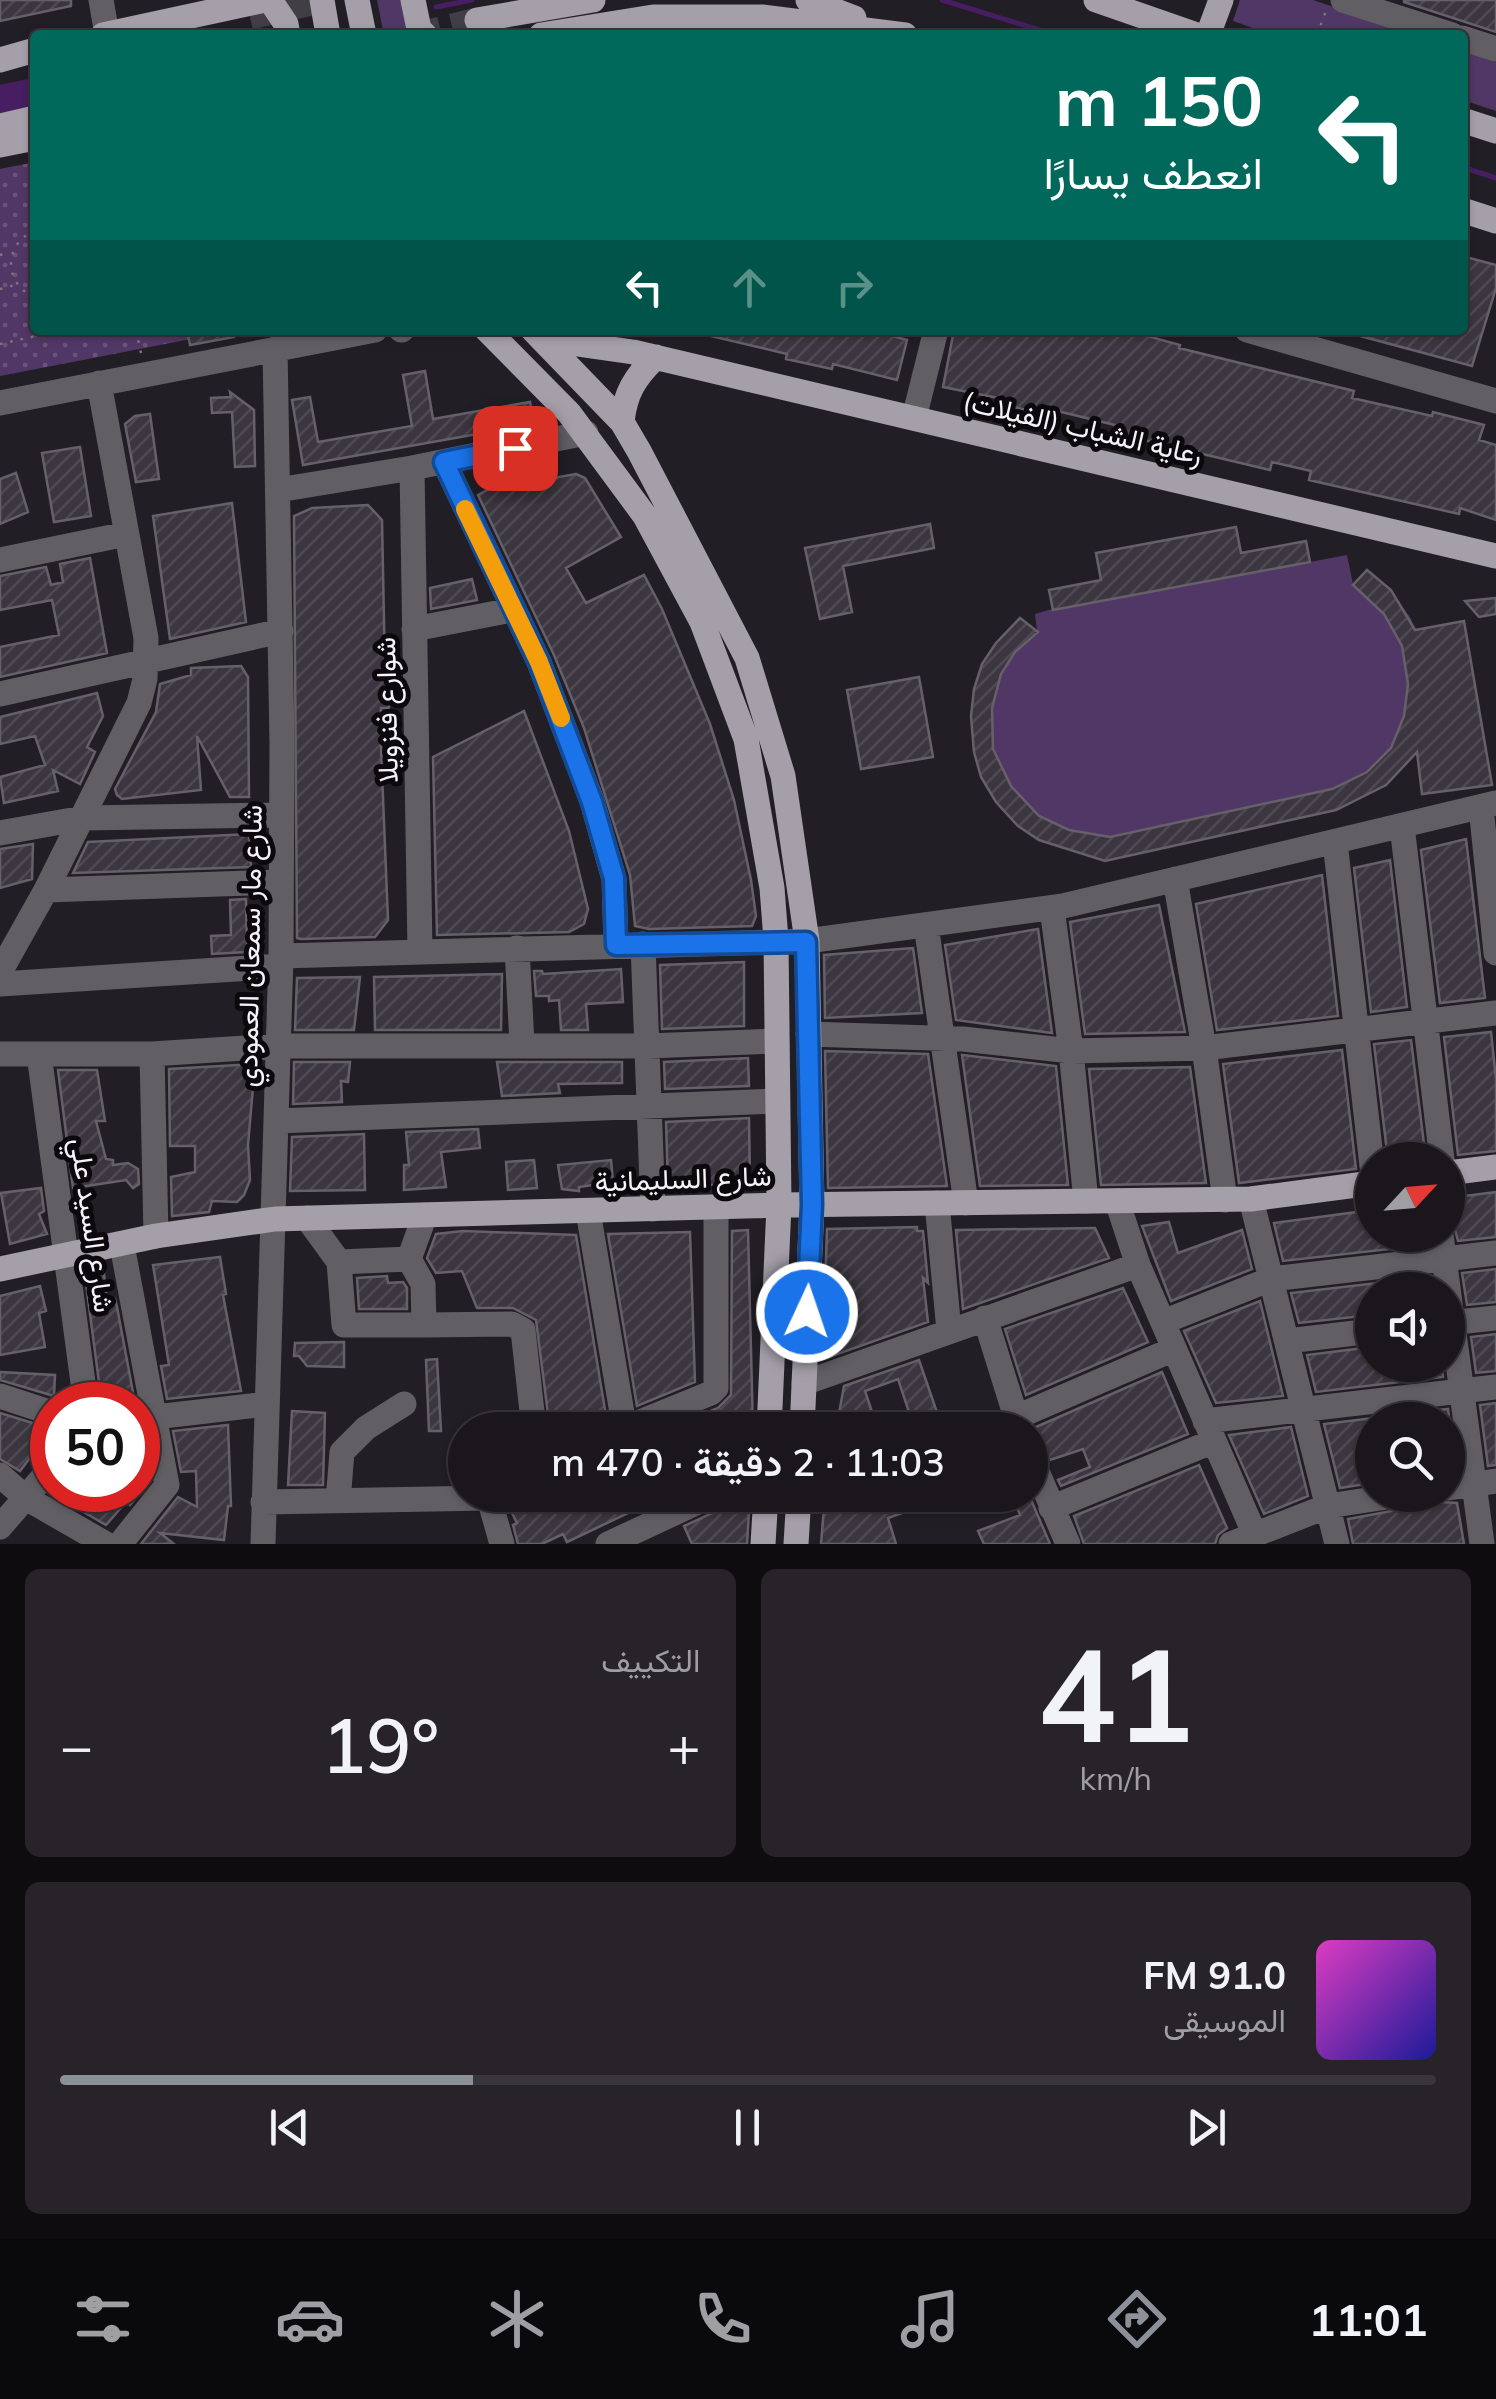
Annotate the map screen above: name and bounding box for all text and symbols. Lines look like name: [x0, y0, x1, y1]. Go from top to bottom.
text: 150 m: [1055, 56, 1263, 144]
icon: left: [1298, 70, 1428, 200]
text: انعطف يسارًا: [1044, 144, 1263, 200]
icon: left: [617, 260, 672, 315]
icon: ahead: [722, 260, 777, 315]
icon: right: [827, 260, 882, 315]
street label: رعاية الشباب (الفيلات): [960, 382, 1206, 473]
pin: [473, 406, 558, 491]
icon: arrive: [488, 421, 543, 476]
street label: شوارع فنزويلا: [367, 637, 407, 783]
street label: شارع مار سمعان العمودي: [229, 804, 275, 1088]
street label: شارع السيد علي: [57, 1135, 123, 1315]
north arrow: [1355, 1142, 1465, 1252]
map controls: [1355, 1142, 1465, 1512]
street label: شارع السليمانية: [594, 1157, 772, 1201]
position arrow: [755, 1260, 859, 1364]
button: sound: [1355, 1272, 1465, 1382]
speed limit sign: 50: [30, 1382, 160, 1512]
button: search: [1355, 1402, 1465, 1512]
text: 11:03 · 2 دقيقة · 470 m: [551, 1438, 945, 1486]
text: 41: [1038, 1611, 1194, 1775]
text: التكييف: [601, 1640, 701, 1680]
text: 19°: [321, 1698, 439, 1792]
text: −: [60, 1711, 93, 1780]
text: +: [667, 1711, 700, 1780]
text: km/h: [1080, 1758, 1152, 1798]
text: 91.0 FM: [1143, 1951, 1286, 1999]
text: الموسيقى: [1163, 2000, 1286, 2040]
icon: previous: [262, 2100, 317, 2155]
icon: pause: [720, 2100, 775, 2155]
icon: next: [1179, 2100, 1234, 2155]
icon: filters: [68, 2284, 138, 2354]
icon: car: [275, 2284, 345, 2354]
icon: climate: [482, 2284, 552, 2354]
icon: phone: [688, 2284, 758, 2354]
icon: music: [895, 2284, 965, 2354]
icon: directions: [1102, 2284, 1172, 2354]
text: 11:01: [1308, 2291, 1428, 2347]

